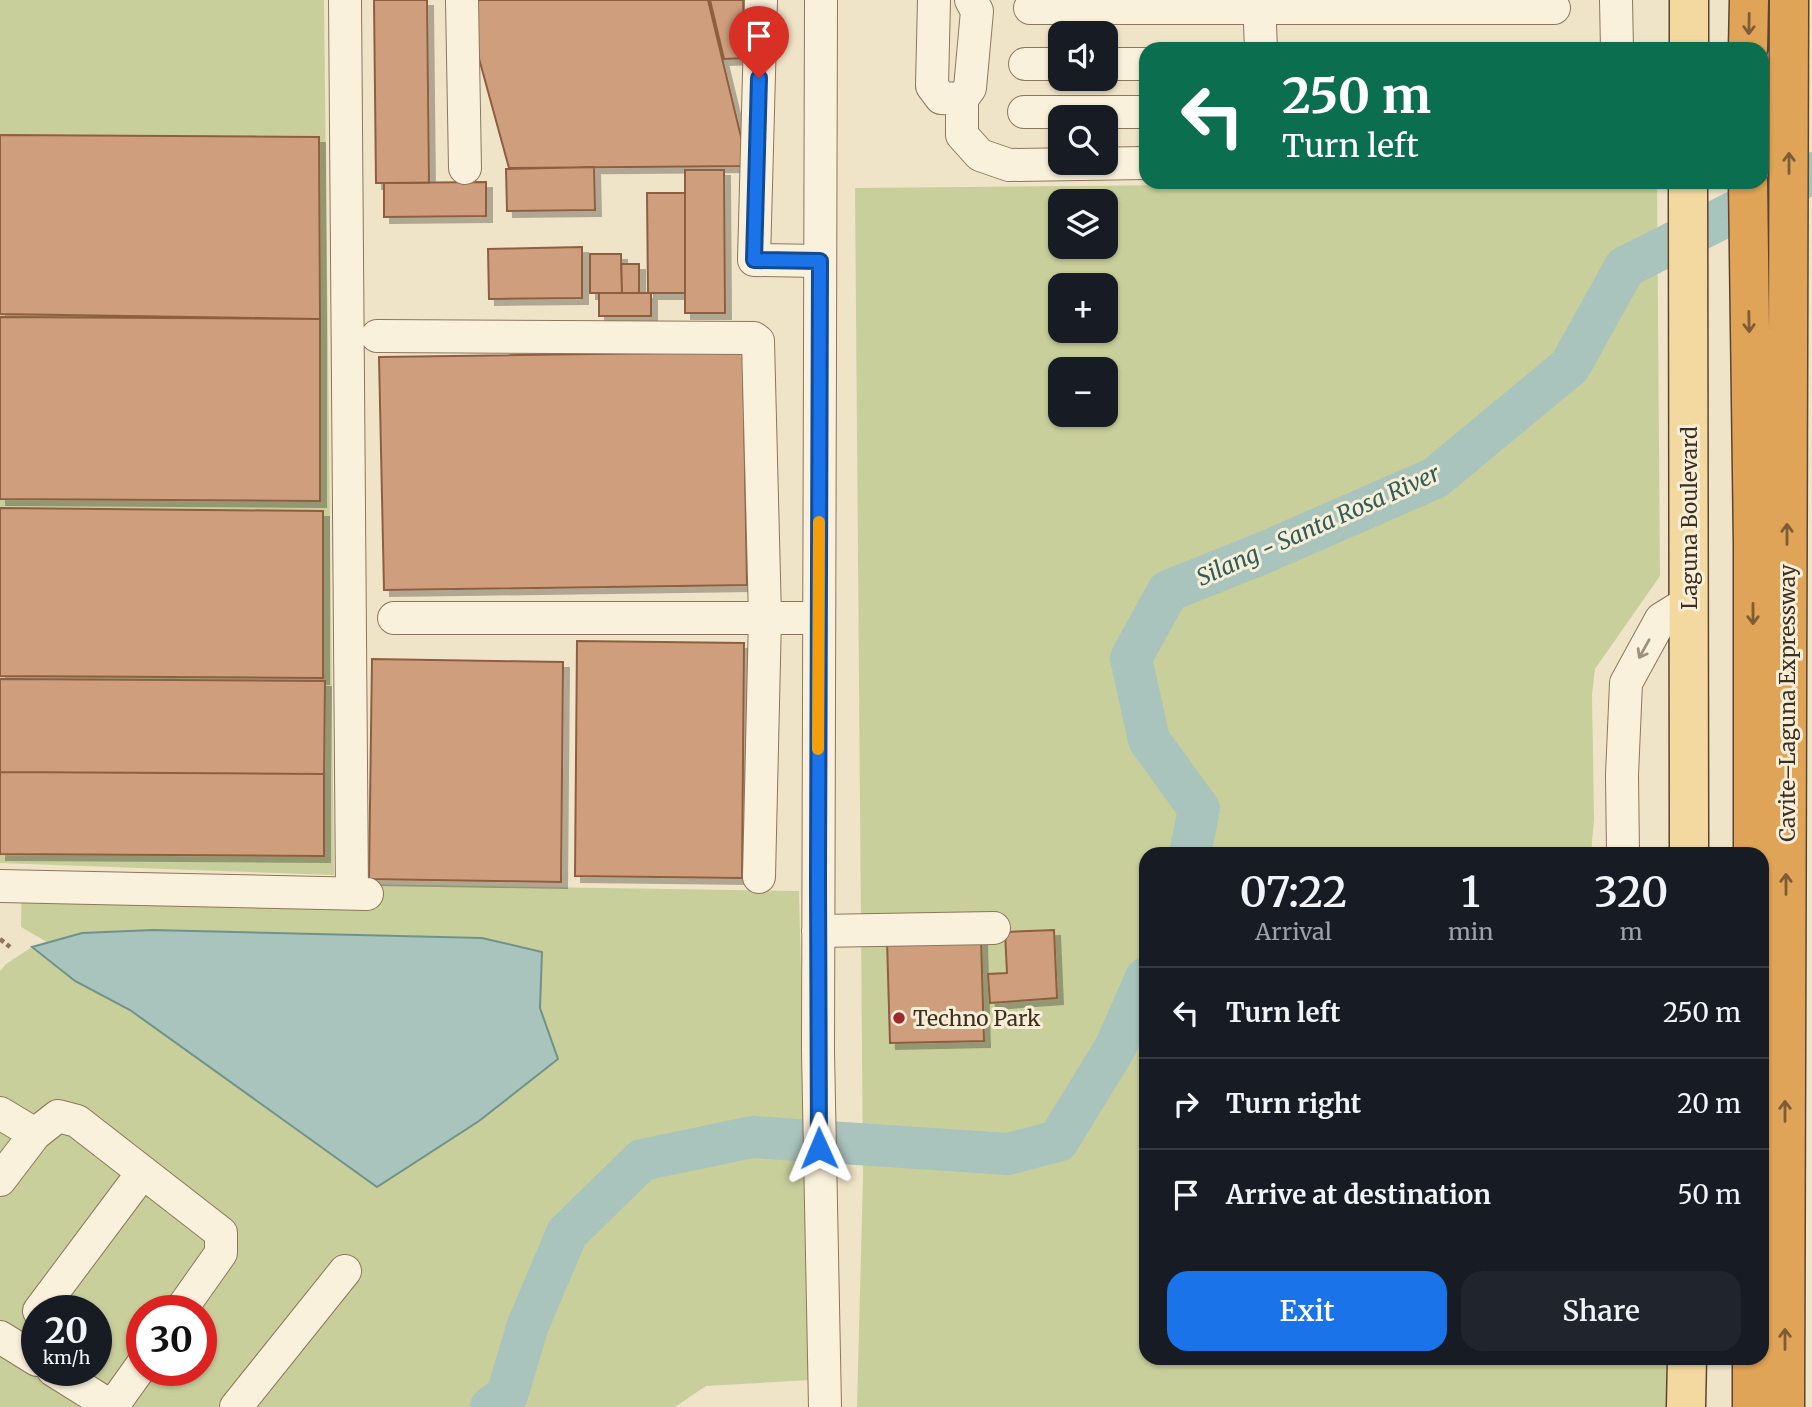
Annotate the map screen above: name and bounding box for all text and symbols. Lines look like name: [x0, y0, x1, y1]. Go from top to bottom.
pin: [729, 6, 789, 78]
one-way arrow: [1742, 13, 1756, 36]
icon: arrive: [740, 17, 778, 55]
map controls: [1048, 21, 1118, 427]
button: sound: [1048, 21, 1118, 91]
text: 250 m: [1282, 65, 1431, 126]
icon: left: [1167, 70, 1258, 161]
button: search: [1048, 105, 1118, 175]
text: Turn left: [1282, 126, 1419, 166]
one-way arrow: [1782, 152, 1796, 175]
button: layers: [1048, 189, 1118, 259]
button: +: [1048, 273, 1118, 343]
one-way arrow: [1742, 310, 1756, 333]
button: −: [1048, 357, 1118, 427]
street label: Laguna Boulevard: [1676, 426, 1703, 610]
water label: Silang - Santa Rosa River: [1192, 458, 1445, 592]
one-way arrow: [1780, 523, 1794, 546]
street label: Cavite–Laguna Expressway: [1774, 563, 1801, 842]
one-way arrow: [1746, 602, 1760, 625]
one-way arrow: [1637, 638, 1651, 658]
text: 07:22: [1240, 866, 1347, 918]
text: 1: [1461, 866, 1480, 918]
text: 320: [1594, 866, 1668, 918]
one-way arrow: [1779, 873, 1793, 896]
text: Arrival: [1255, 917, 1332, 946]
text: min: [1448, 917, 1493, 946]
text: m: [1620, 917, 1643, 946]
icon: left: [1167, 994, 1205, 1032]
text: Turn left: [1226, 996, 1340, 1029]
text: 250 m: [1663, 996, 1741, 1029]
place label: Techno Park: [913, 1005, 1041, 1032]
marker: Techno Park: [891, 1010, 907, 1026]
icon: right: [1167, 1085, 1205, 1123]
text: Turn right: [1226, 1087, 1361, 1120]
text: 20 m: [1677, 1087, 1741, 1120]
one-way arrow: [1778, 1100, 1792, 1123]
position arrow: [782, 1111, 856, 1185]
icon: arrive: [1167, 1176, 1205, 1214]
text: Arrive at destination: [1226, 1178, 1491, 1211]
text: 50 m: [1677, 1178, 1741, 1211]
button: Exit: [1167, 1271, 1447, 1351]
button: Share: [1461, 1271, 1741, 1351]
speed limit sign: 30: [126, 1295, 217, 1386]
text: 20: [45, 1309, 88, 1353]
one-way arrow: [1778, 1328, 1792, 1351]
text: km/h: [43, 1346, 90, 1369]

